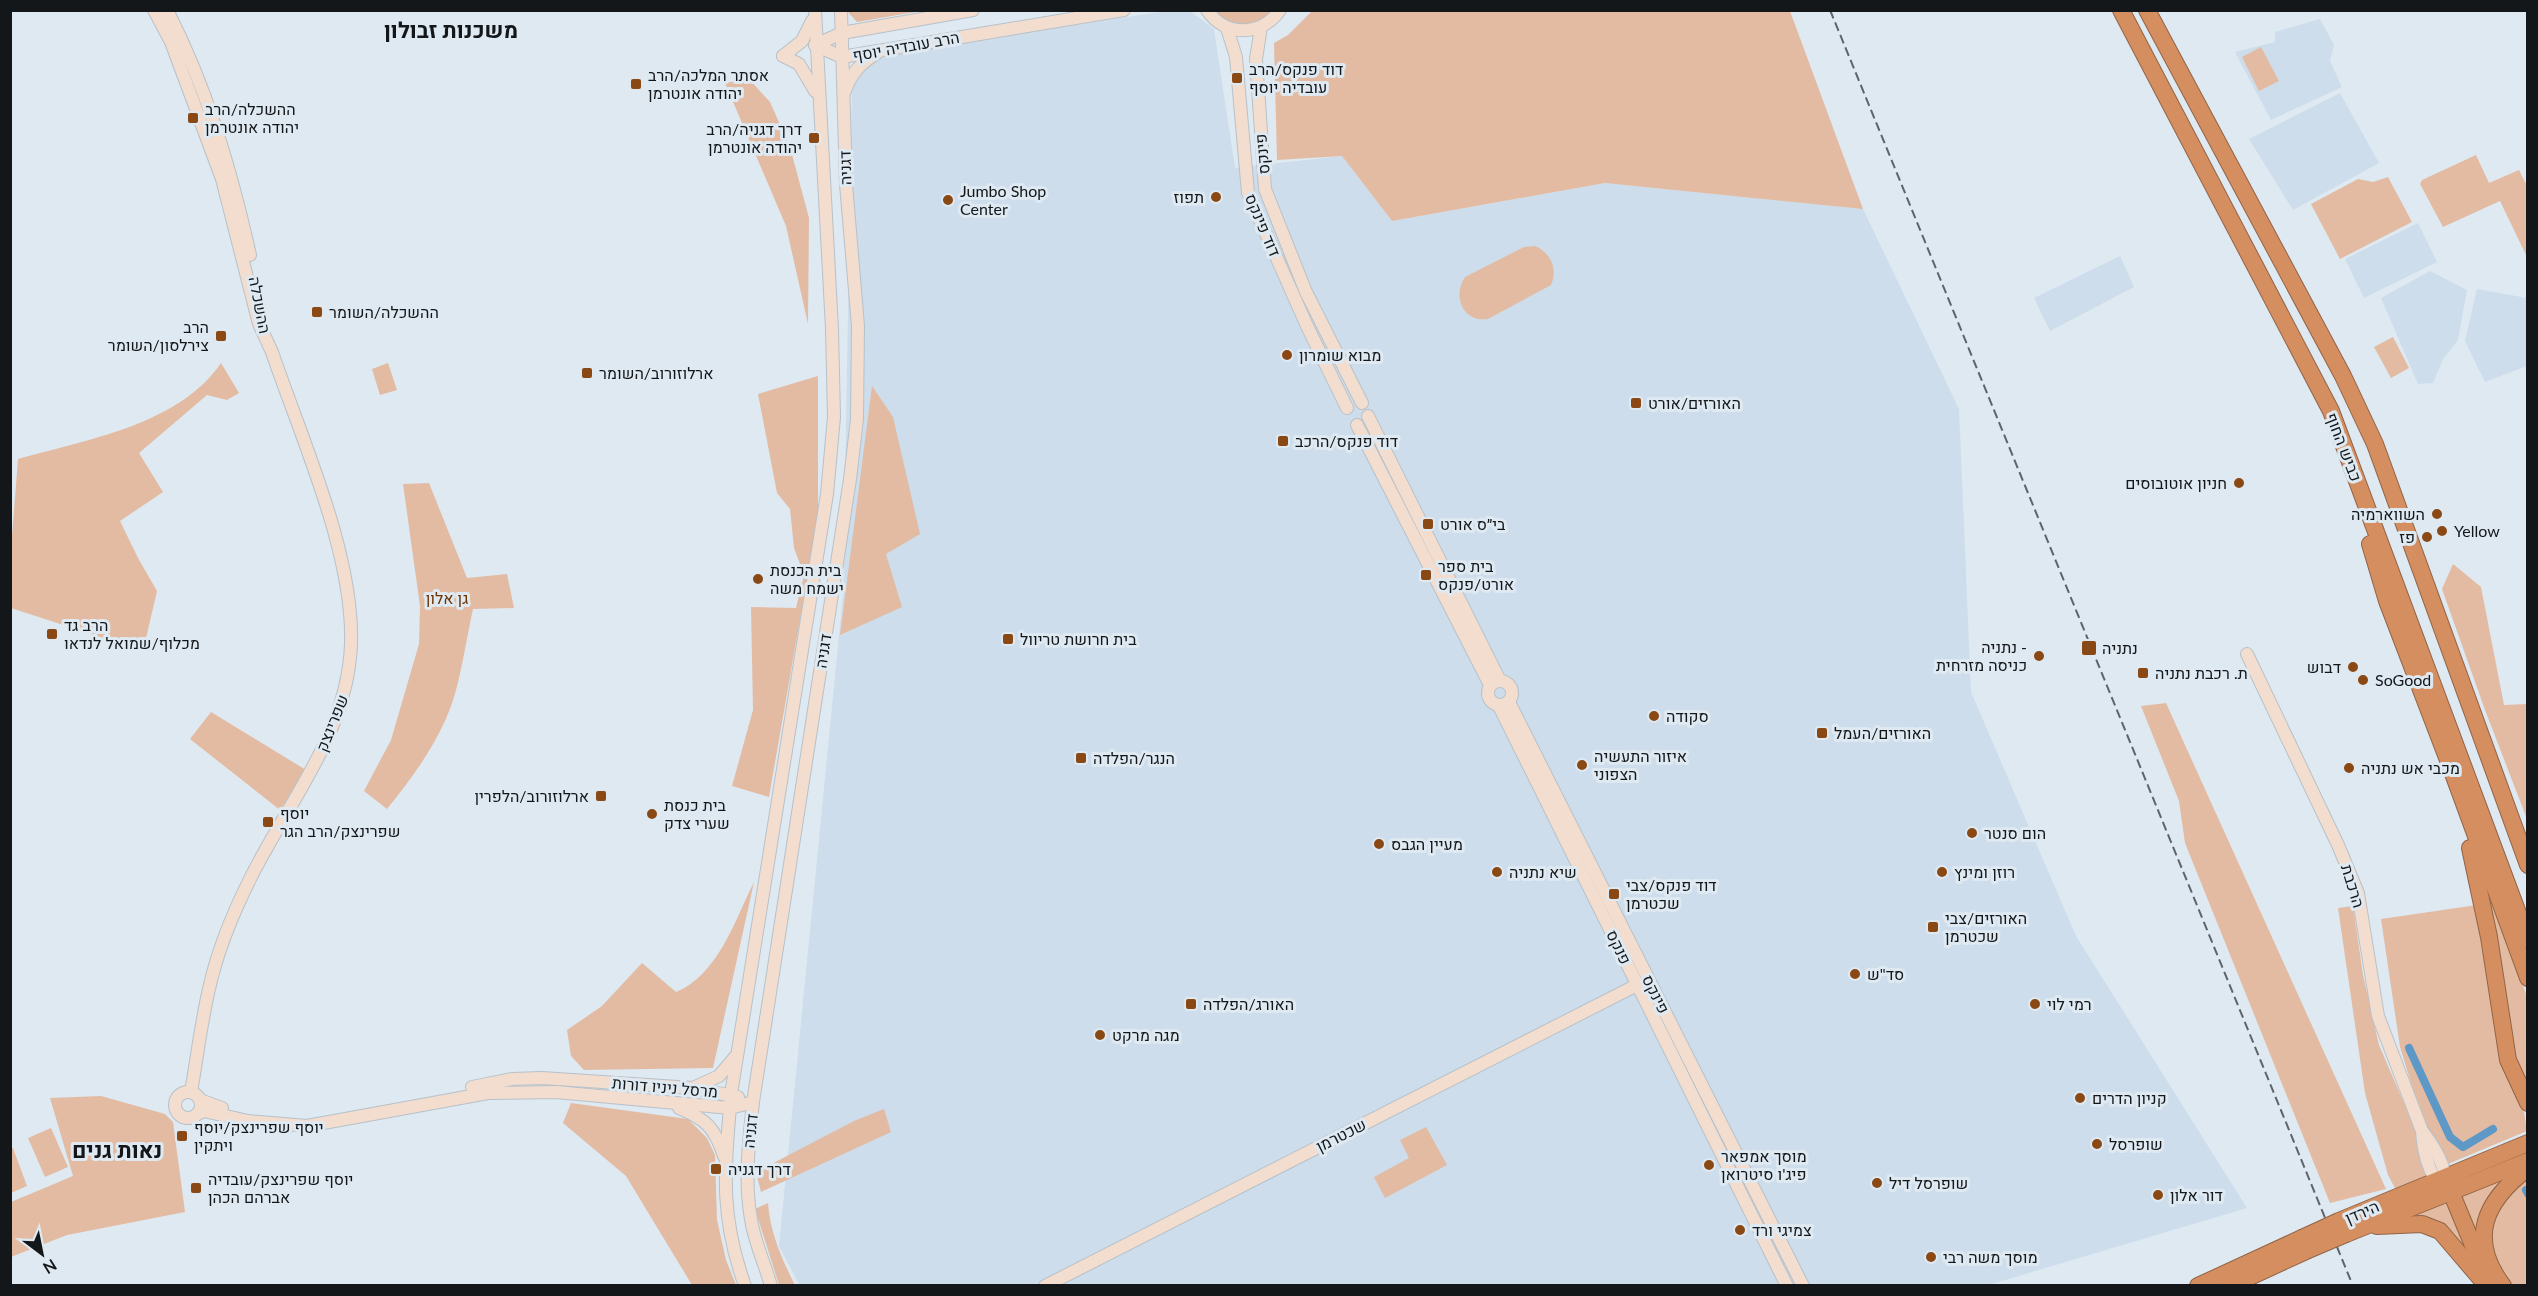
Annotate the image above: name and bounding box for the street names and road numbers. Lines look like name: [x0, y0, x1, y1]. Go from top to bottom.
street label: הרב עובדיה יוסף: [851, 27, 961, 64]
street label: פינקס: [1250, 133, 1273, 175]
street label: דגניה: [834, 150, 855, 186]
street label: דוד פינקס: [1242, 191, 1285, 259]
street label: ההשכלה: [246, 275, 275, 335]
street label: כביש החוף: [2323, 410, 2366, 484]
street label: דגניה: [810, 632, 835, 669]
street label: שפרינצק: [312, 691, 352, 754]
street label: הרכבת: [2338, 862, 2369, 910]
street label: פנקס: [1603, 926, 1636, 967]
street label: פינקס: [1639, 971, 1674, 1016]
street label: מרסל ניניו דורות: [611, 1072, 719, 1101]
street label: דגניה: [738, 1113, 761, 1149]
street label: שכטרמן: [1313, 1114, 1369, 1155]
street label: הירדן: [2342, 1196, 2382, 1227]

